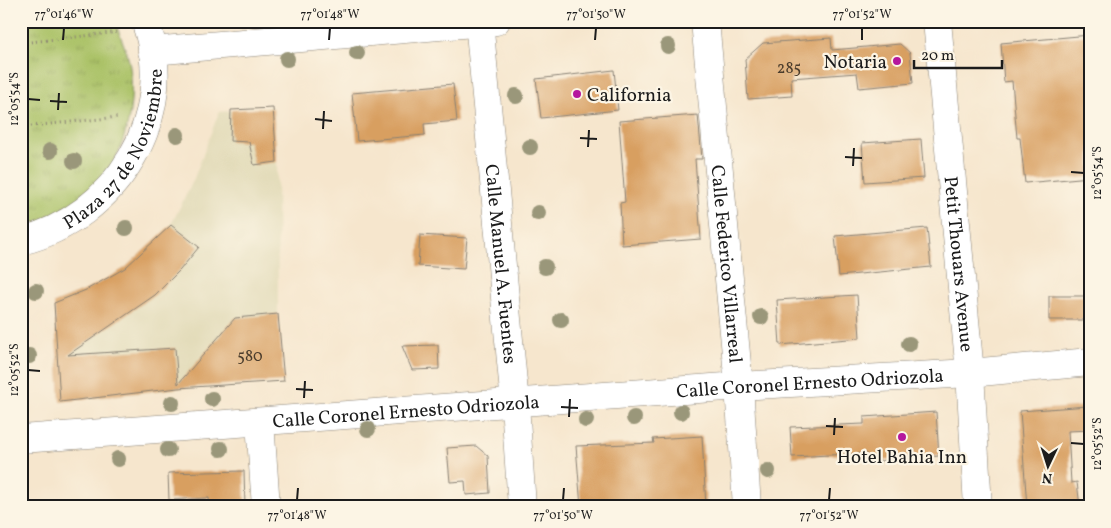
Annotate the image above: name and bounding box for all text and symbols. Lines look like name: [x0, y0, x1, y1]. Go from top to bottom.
text: 77°01'46"W: [34, 7, 94, 23]
text: 77°01'48"W: [301, 7, 359, 23]
text: 77°01'50"W: [566, 7, 626, 23]
text: 77°01'52"W: [833, 7, 891, 23]
scale bar: [914, 38, 1001, 70]
text: 20 m: [921, 46, 954, 67]
place label: Notaria: [824, 50, 887, 76]
marker: Notaria: [891, 55, 903, 67]
house number: 285: [777, 58, 801, 80]
street label: Plaza 27 de Noviembre: [59, 69, 170, 237]
text: 12°05'54"S: [7, 72, 23, 126]
place label: California: [587, 83, 671, 109]
marker: California: [571, 88, 583, 100]
text: 12°05'54"S: [1090, 146, 1106, 200]
street label: Calle Manuel A. Fuentes: [478, 163, 522, 365]
street label: Calle Federico Villarreal: [703, 164, 748, 365]
street label: Petit Thouars Avenue: [937, 175, 979, 353]
text: 12°05'52"S: [7, 343, 23, 397]
house number: 580: [237, 346, 263, 368]
street label: Calle Coronel Ernesto Odriozola: [675, 363, 945, 406]
street label: Calle Coronel Ernesto Odriozola: [272, 390, 541, 435]
text: 12°05'52"S: [1090, 417, 1106, 471]
marker: Hotel Bahia Inn: [896, 431, 908, 443]
north arrow: [1024, 440, 1074, 490]
place label: Hotel Bahia Inn: [837, 445, 967, 471]
text: N: [1041, 468, 1053, 487]
text: 77°01'48"W: [268, 508, 326, 524]
text: 77°01'50"W: [533, 508, 593, 524]
text: 77°01'52"W: [800, 508, 858, 524]

